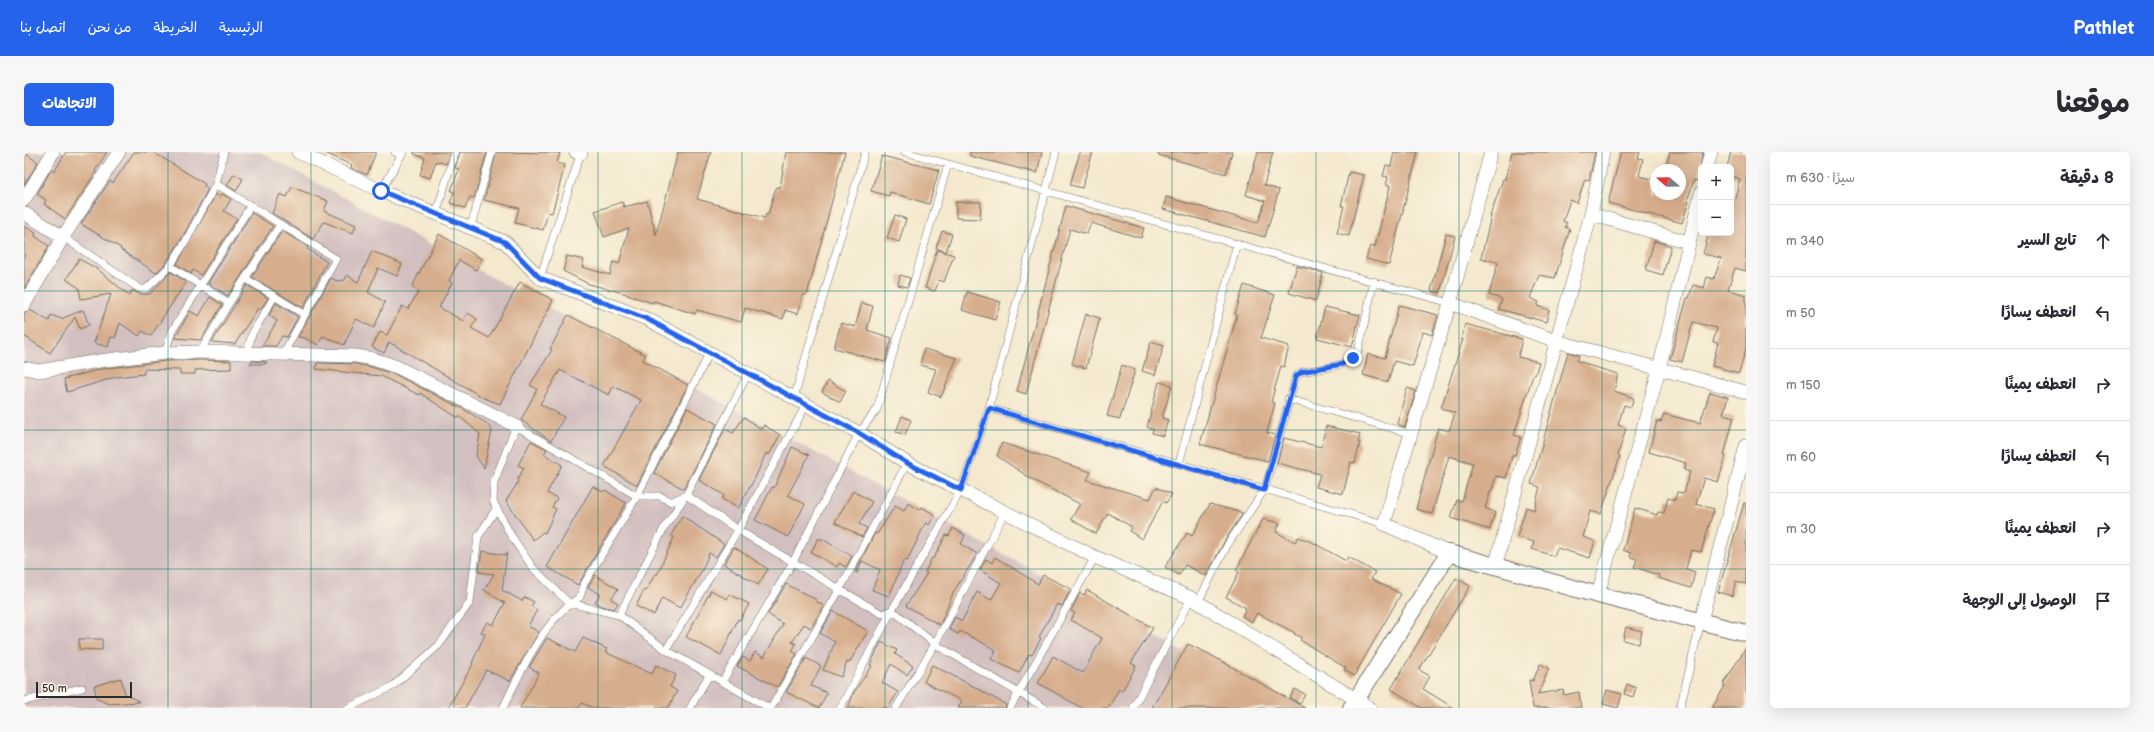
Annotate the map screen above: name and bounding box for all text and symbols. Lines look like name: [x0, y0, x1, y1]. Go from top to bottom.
text: Pathlet: [2073, 17, 2134, 40]
text: اتصل بنا: [20, 19, 66, 36]
text: من نحن: [88, 19, 131, 36]
text: الخريطة: [153, 19, 197, 36]
text: الرئيسية: [219, 19, 263, 36]
button: الاتجاهات: [24, 83, 114, 126]
text: موقعنا: [2056, 87, 2130, 120]
north arrow: [1650, 164, 1686, 200]
map controls: [1698, 164, 1734, 236]
button: +: [1698, 164, 1734, 200]
text: 8 دقيقة: [2060, 168, 2114, 188]
text: سيرًا · 630 m: [1786, 170, 1855, 186]
route start: [372, 182, 390, 200]
button: −: [1698, 200, 1734, 236]
icon: ahead: [2092, 230, 2114, 252]
text: تابع السير: [2018, 231, 2076, 250]
text: 340 m: [1786, 233, 1824, 249]
icon: left: [2092, 302, 2114, 324]
text: انعطف يسارًا: [2001, 303, 2076, 322]
text: 50 m: [1786, 305, 1815, 321]
route end: [1344, 349, 1362, 367]
icon: right: [2092, 374, 2114, 396]
text: انعطف يمينًا: [2005, 375, 2076, 394]
text: 150 m: [1786, 377, 1820, 393]
icon: left: [2092, 446, 2114, 468]
text: انعطف يسارًا: [2001, 447, 2076, 466]
text: 60 m: [1786, 449, 1816, 465]
icon: right: [2092, 518, 2114, 540]
text: انعطف يمينًا: [2005, 519, 2076, 538]
text: 30 m: [1786, 521, 1816, 537]
icon: arrive: [2092, 590, 2114, 612]
text: الوصول إلى الوجهة: [1962, 591, 2076, 610]
scale bar: [36, 680, 132, 699]
text: 50 m: [42, 682, 67, 695]

